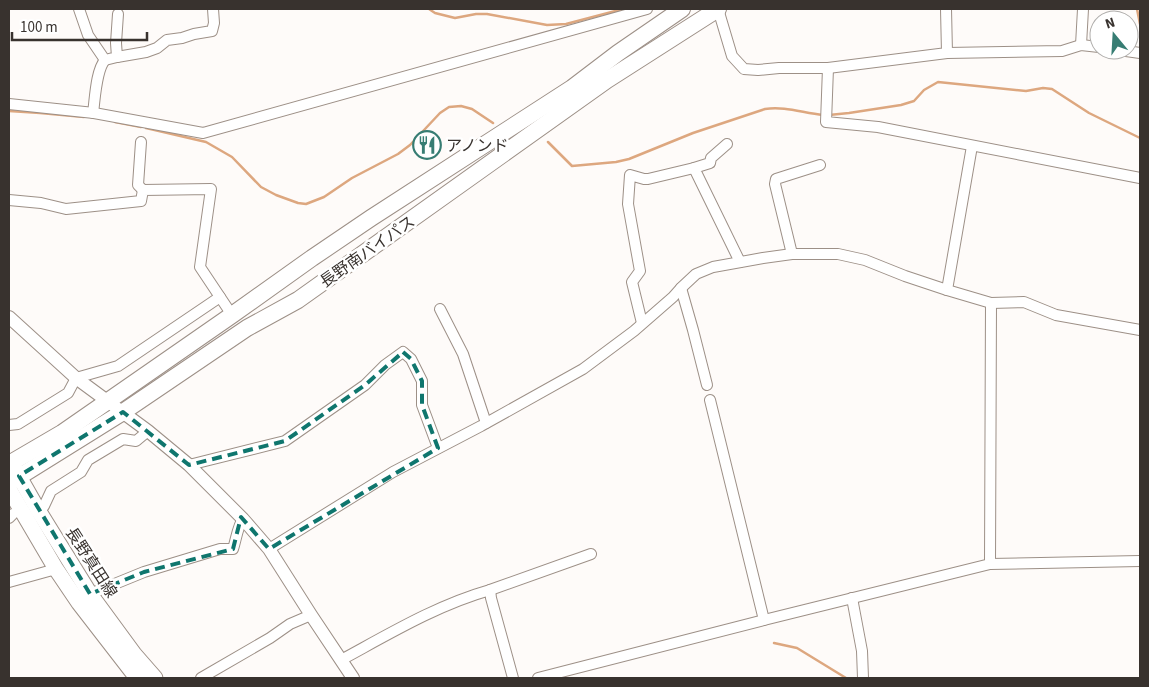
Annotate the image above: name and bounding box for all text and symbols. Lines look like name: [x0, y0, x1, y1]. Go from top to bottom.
scale bar: [12, 10, 148, 42]
north arrow: [1089, 10, 1139, 60]
text: N: [1103, 13, 1118, 35]
text: 100 m: [20, 17, 58, 38]
restaurant icon: アノンド: [412, 130, 442, 160]
place label: アノンド: [446, 135, 509, 157]
street label: 長野南バイパス: [316, 211, 420, 293]
street label: 長野真田線: [60, 523, 122, 602]

